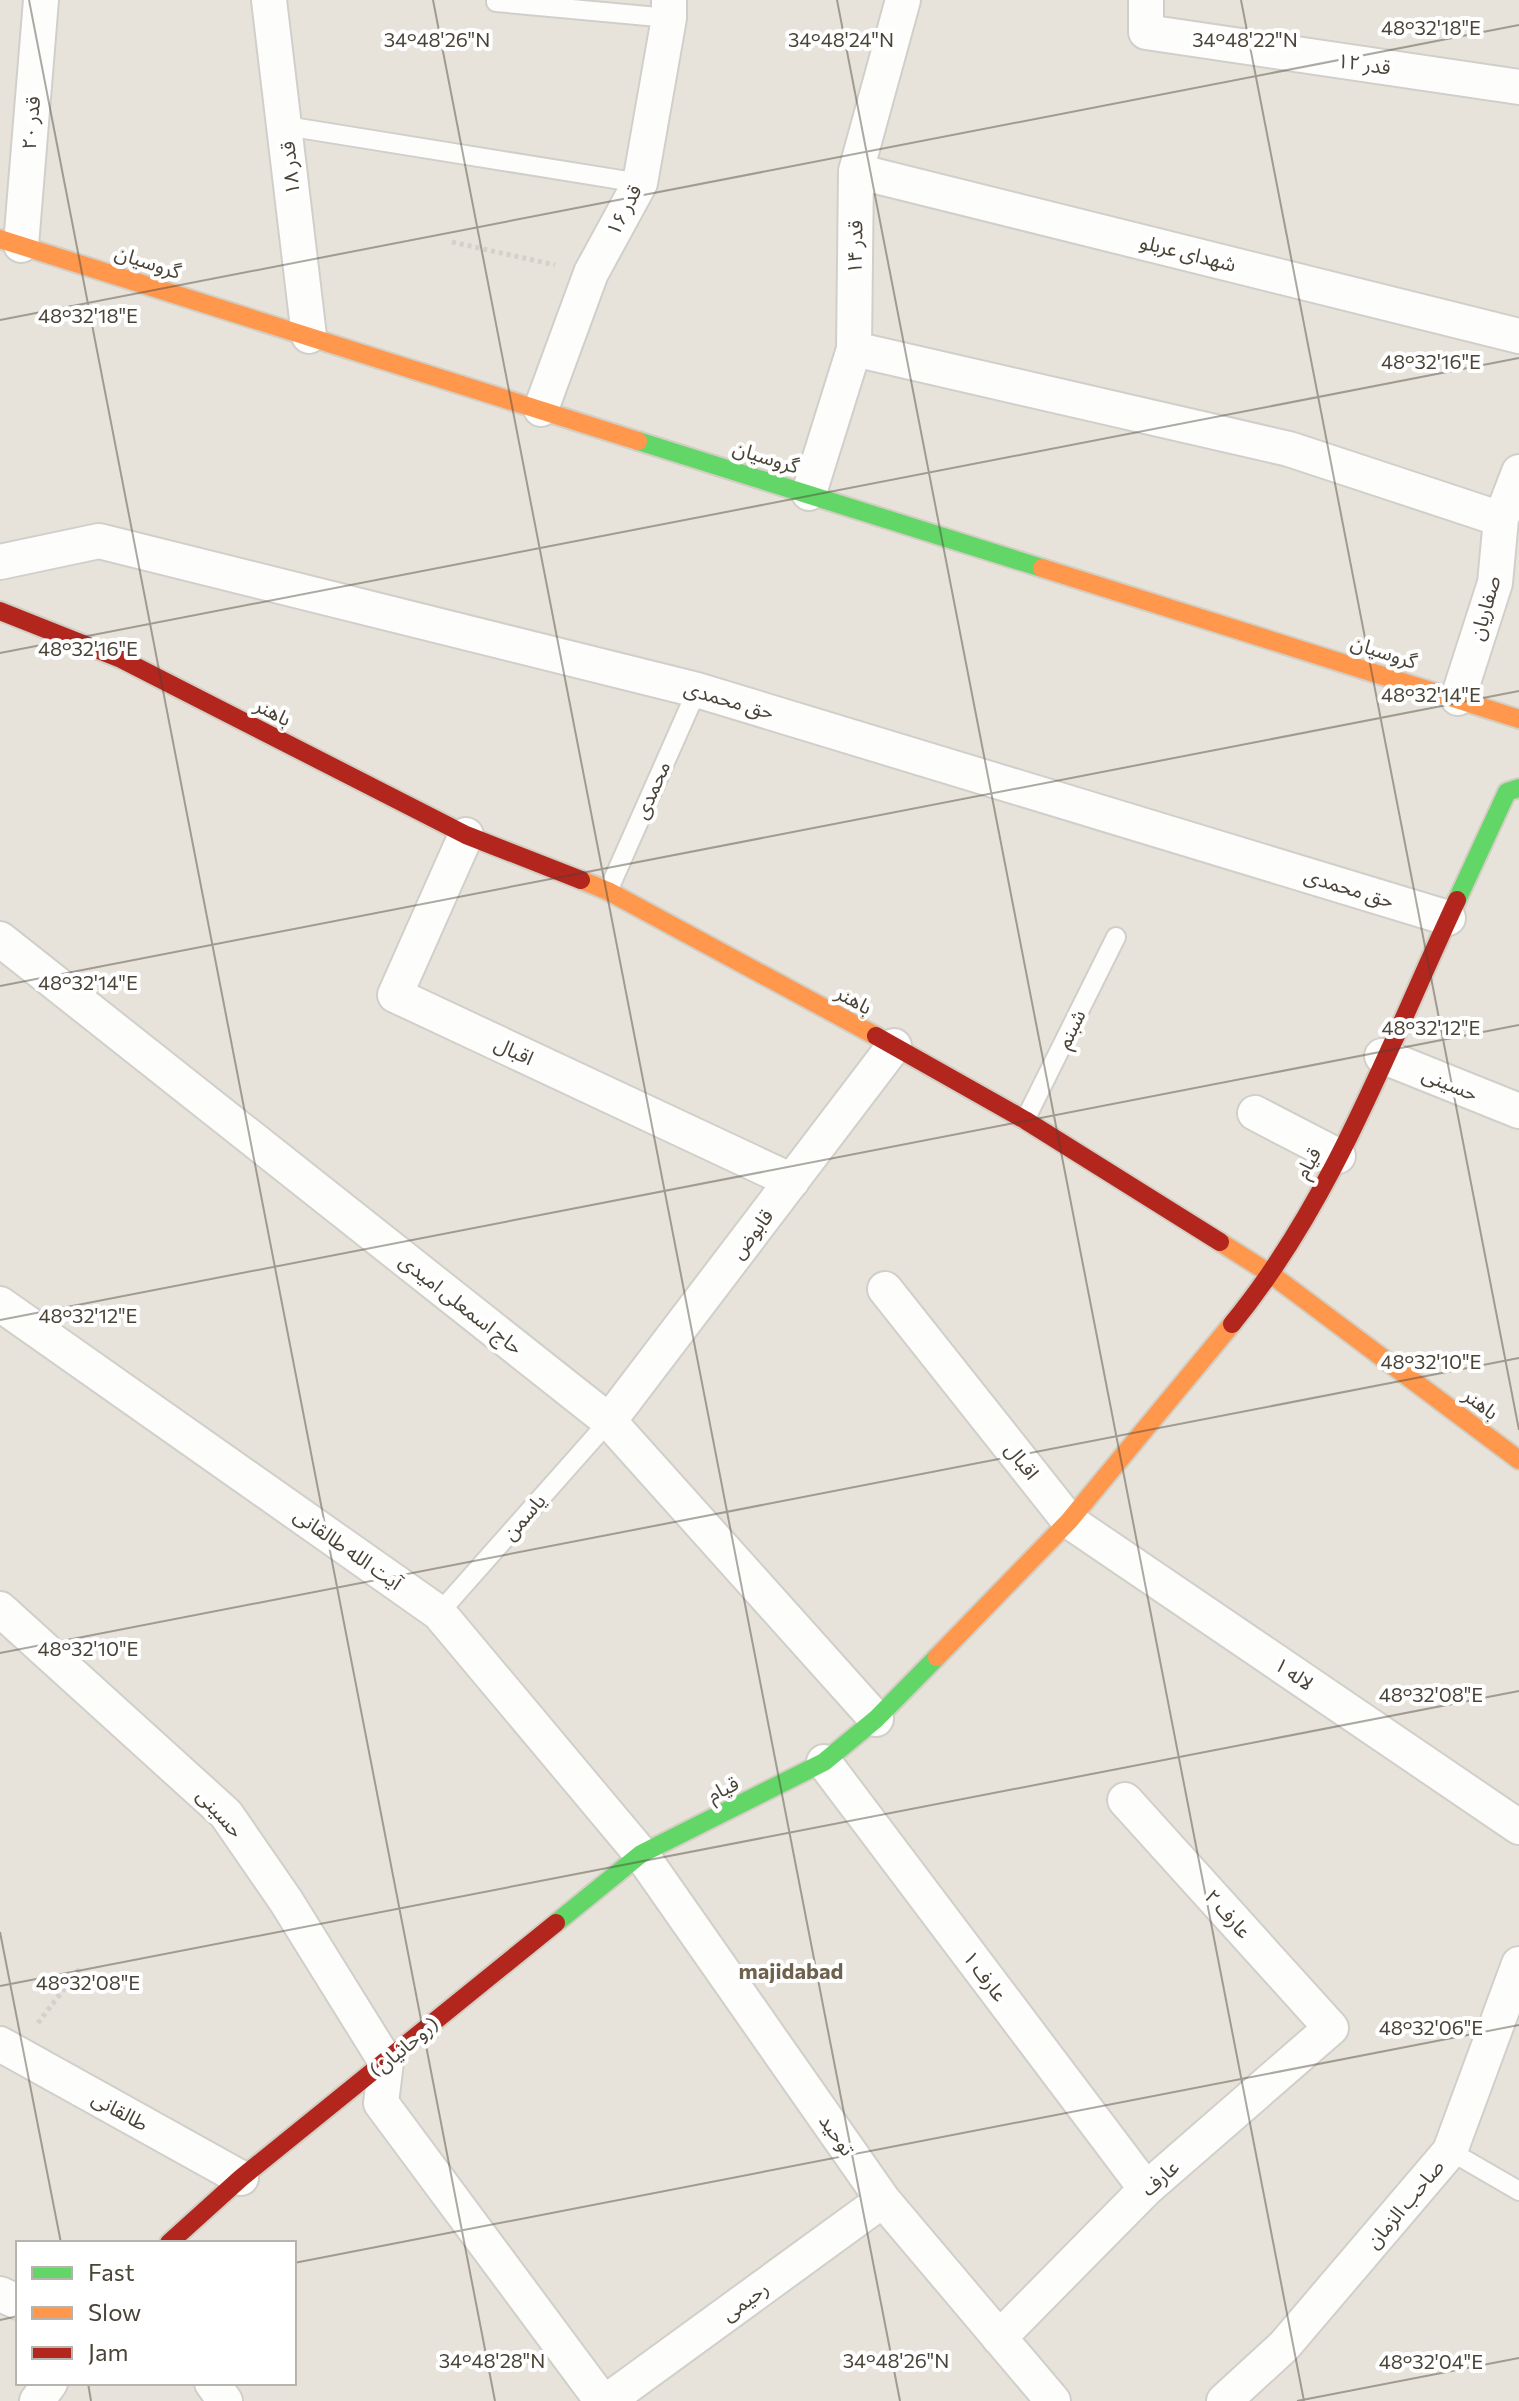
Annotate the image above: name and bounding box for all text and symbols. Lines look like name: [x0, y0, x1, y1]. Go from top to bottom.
text: 48°32'18"E: [1381, 15, 1481, 39]
text: 34°48'26"N: [384, 27, 490, 51]
text: 34°48'24"N: [788, 27, 894, 51]
text: 34°48'22"N: [1192, 27, 1298, 51]
street label: قدر ۱۲: [1336, 47, 1392, 80]
street label: قدر ۲۰: [16, 95, 45, 151]
street label: قدر ۱۸: [274, 140, 305, 196]
street label: قدر ۱۶: [600, 180, 647, 239]
street label: قدر ۱۴: [842, 220, 867, 274]
street label: شهدای عربلو: [1137, 228, 1239, 277]
street label: گروسیان: [112, 239, 185, 284]
text: 48°32'18"E: [38, 303, 138, 327]
text: 48°32'16"E: [1381, 349, 1481, 373]
street label: گروسیان: [730, 435, 803, 479]
street label: صفاریان: [1463, 573, 1506, 643]
street label: گروسیان: [1348, 629, 1421, 674]
text: 48°32'16"E: [38, 636, 138, 660]
street label: حق محمدی: [681, 675, 777, 725]
text: 48°32'14"E: [1381, 682, 1481, 706]
street label: باهنر: [250, 691, 296, 731]
street label: محمدی: [628, 757, 675, 823]
street label: حق محمدی: [1301, 862, 1397, 914]
text: 48°32'14"E: [38, 970, 138, 994]
street label: باهنر: [831, 979, 877, 1020]
street label: شبنم: [1050, 1005, 1093, 1054]
text: 48°32'12"E: [1382, 1015, 1480, 1039]
street label: اقبال: [491, 1031, 538, 1070]
street label: حسینی: [1419, 1061, 1482, 1106]
street label: قیام: [1289, 1143, 1329, 1184]
street label: قابوض: [725, 1204, 778, 1263]
street label: حاج اسمعلی امیدی: [393, 1248, 528, 1362]
text: 48°32'12"E: [39, 1303, 137, 1327]
text: 48°32'10"E: [1381, 1349, 1481, 1373]
street label: باهنر: [1458, 1382, 1504, 1425]
street label: اقبال: [1000, 1437, 1045, 1484]
street label: یاسمن: [497, 1488, 551, 1545]
street label: آیت الله طالقانی: [289, 1502, 408, 1596]
text: 48°32'10"E: [38, 1636, 138, 1660]
street label: لاله ۱: [1271, 1652, 1319, 1695]
text: 48°32'08"E: [1379, 1682, 1483, 1706]
street label: قیام: [703, 1770, 744, 1810]
street label: حسینی: [192, 1783, 249, 1843]
street label: عارف ۲: [1200, 1884, 1257, 1943]
street label: عارف ۱: [958, 1945, 1013, 2006]
district label: majidabad: [739, 1957, 843, 1984]
text: 48°32'08"E: [36, 1970, 140, 1994]
street label: (روحانیان): [364, 2011, 443, 2082]
text: 48°32'06"E: [1379, 2015, 1483, 2039]
street label: طالقانی: [88, 2085, 153, 2136]
street label: توحید: [814, 2109, 861, 2161]
street label: عارف: [1136, 2154, 1184, 2201]
street label: صاحب الزمان: [1360, 2154, 1449, 2253]
legend: [16, 2241, 296, 2385]
text: Fast: [88, 2257, 135, 2286]
street label: رحیمی: [716, 2275, 773, 2326]
text: Slow: [88, 2297, 141, 2326]
text: Jam: [88, 2337, 128, 2366]
text: 34°48'28"N: [439, 2348, 545, 2372]
text: 34°48'26"N: [843, 2348, 949, 2372]
text: 48°32'04"E: [1379, 2349, 1483, 2373]

